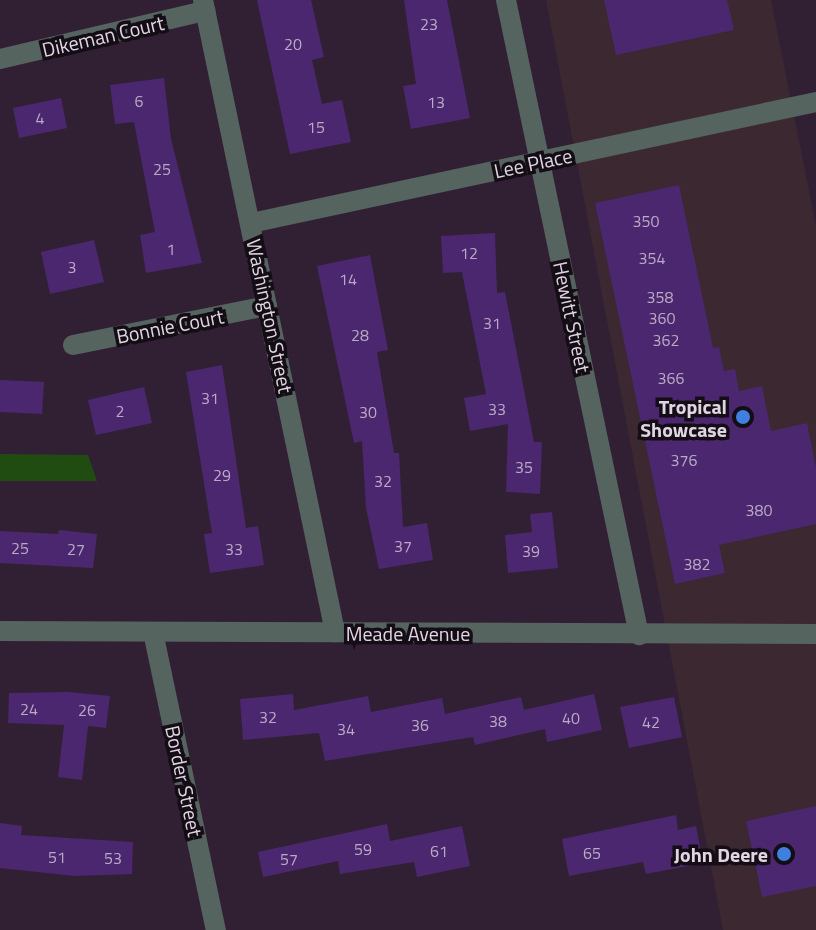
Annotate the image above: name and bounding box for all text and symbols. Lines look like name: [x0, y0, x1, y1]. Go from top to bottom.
street label: Dikeman Court: [40, 10, 166, 62]
house number: 23: [420, 14, 438, 34]
house number: 20: [284, 34, 302, 54]
house number: 6: [135, 91, 143, 111]
house number: 13: [427, 92, 445, 112]
house number: 4: [36, 108, 44, 128]
house number: 15: [307, 117, 325, 137]
street label: Lee Place: [492, 143, 574, 183]
house number: 25: [153, 159, 171, 179]
house number: 350: [633, 211, 659, 231]
street label: Washington Street: [242, 237, 298, 395]
house number: 1: [167, 239, 175, 259]
house number: 12: [460, 243, 478, 263]
house number: 354: [639, 248, 665, 268]
house number: 3: [68, 257, 76, 277]
street label: Hewitt Street: [549, 259, 595, 375]
house number: 14: [339, 269, 357, 289]
house number: 358: [647, 287, 673, 307]
street label: Bonnie Court: [114, 304, 226, 348]
house number: 360: [649, 308, 675, 328]
house number: 31: [483, 313, 501, 333]
house number: 28: [351, 325, 369, 345]
house number: 362: [653, 330, 679, 350]
house number: 366: [658, 368, 684, 388]
house number: 31: [201, 388, 219, 408]
place label: Tropical Showcase: [640, 394, 727, 441]
house number: 33: [488, 399, 506, 419]
house number: 2: [116, 401, 124, 421]
house number: 30: [359, 402, 377, 422]
marker: Tropical Showcase: [734, 408, 752, 426]
house number: 376: [671, 450, 697, 470]
house number: 35: [515, 457, 533, 477]
house number: 29: [213, 465, 231, 485]
house number: 32: [374, 471, 392, 491]
house number: 380: [746, 500, 772, 520]
house number: 37: [394, 536, 412, 556]
house number: 25: [11, 538, 29, 558]
house number: 27: [67, 539, 85, 559]
house number: 33: [225, 539, 243, 559]
house number: 39: [522, 541, 540, 561]
house number: 382: [684, 554, 710, 574]
street label: Meade Avenue: [346, 621, 470, 645]
house number: 24: [20, 699, 38, 719]
house number: 26: [78, 700, 96, 720]
house number: 32: [259, 707, 277, 727]
house number: 40: [562, 708, 580, 728]
house number: 38: [489, 711, 507, 731]
house number: 42: [642, 712, 660, 732]
house number: 36: [411, 715, 429, 735]
house number: 34: [337, 719, 355, 739]
street label: Border Street: [161, 723, 207, 839]
house number: 59: [354, 839, 372, 859]
house number: 61: [430, 841, 448, 861]
place label: John Deere: [674, 842, 768, 866]
house number: 65: [583, 843, 601, 863]
marker: John Deere: [775, 845, 793, 863]
house number: 51: [48, 847, 66, 867]
house number: 53: [104, 848, 122, 868]
house number: 57: [280, 849, 298, 869]

